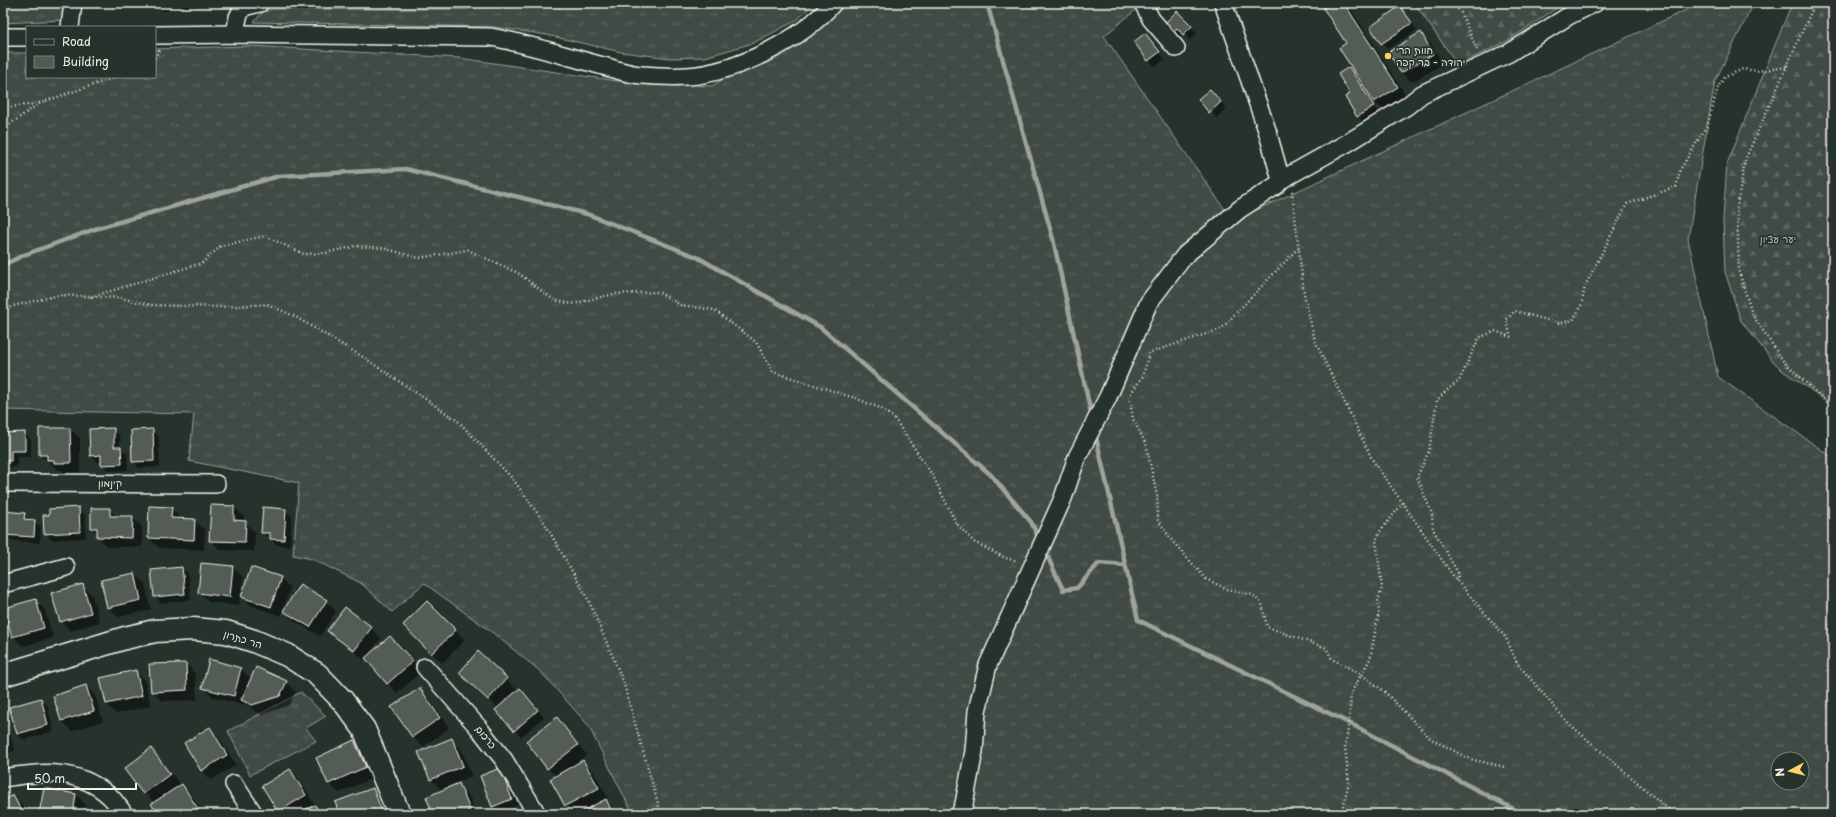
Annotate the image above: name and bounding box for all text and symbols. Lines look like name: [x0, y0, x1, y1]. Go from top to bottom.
legend: [26, 26, 156, 78]
text: Road: [62, 32, 91, 50]
place label: חוות הרי יהודה - בר קפה: [1396, 42, 1465, 69]
marker: חוות הרי יהודה - בר קפה: [1383, 51, 1393, 61]
text: Building: [62, 52, 109, 70]
park label: יער עציון: [1760, 231, 1796, 246]
street label: קינמון: [98, 475, 122, 490]
street label: הר כתרון: [222, 626, 264, 651]
street label: כרכום: [472, 722, 501, 752]
north arrow: [1770, 751, 1810, 791]
scale bar: [28, 765, 136, 791]
text: N: [1771, 767, 1789, 778]
text: 50 m: [34, 769, 65, 787]

